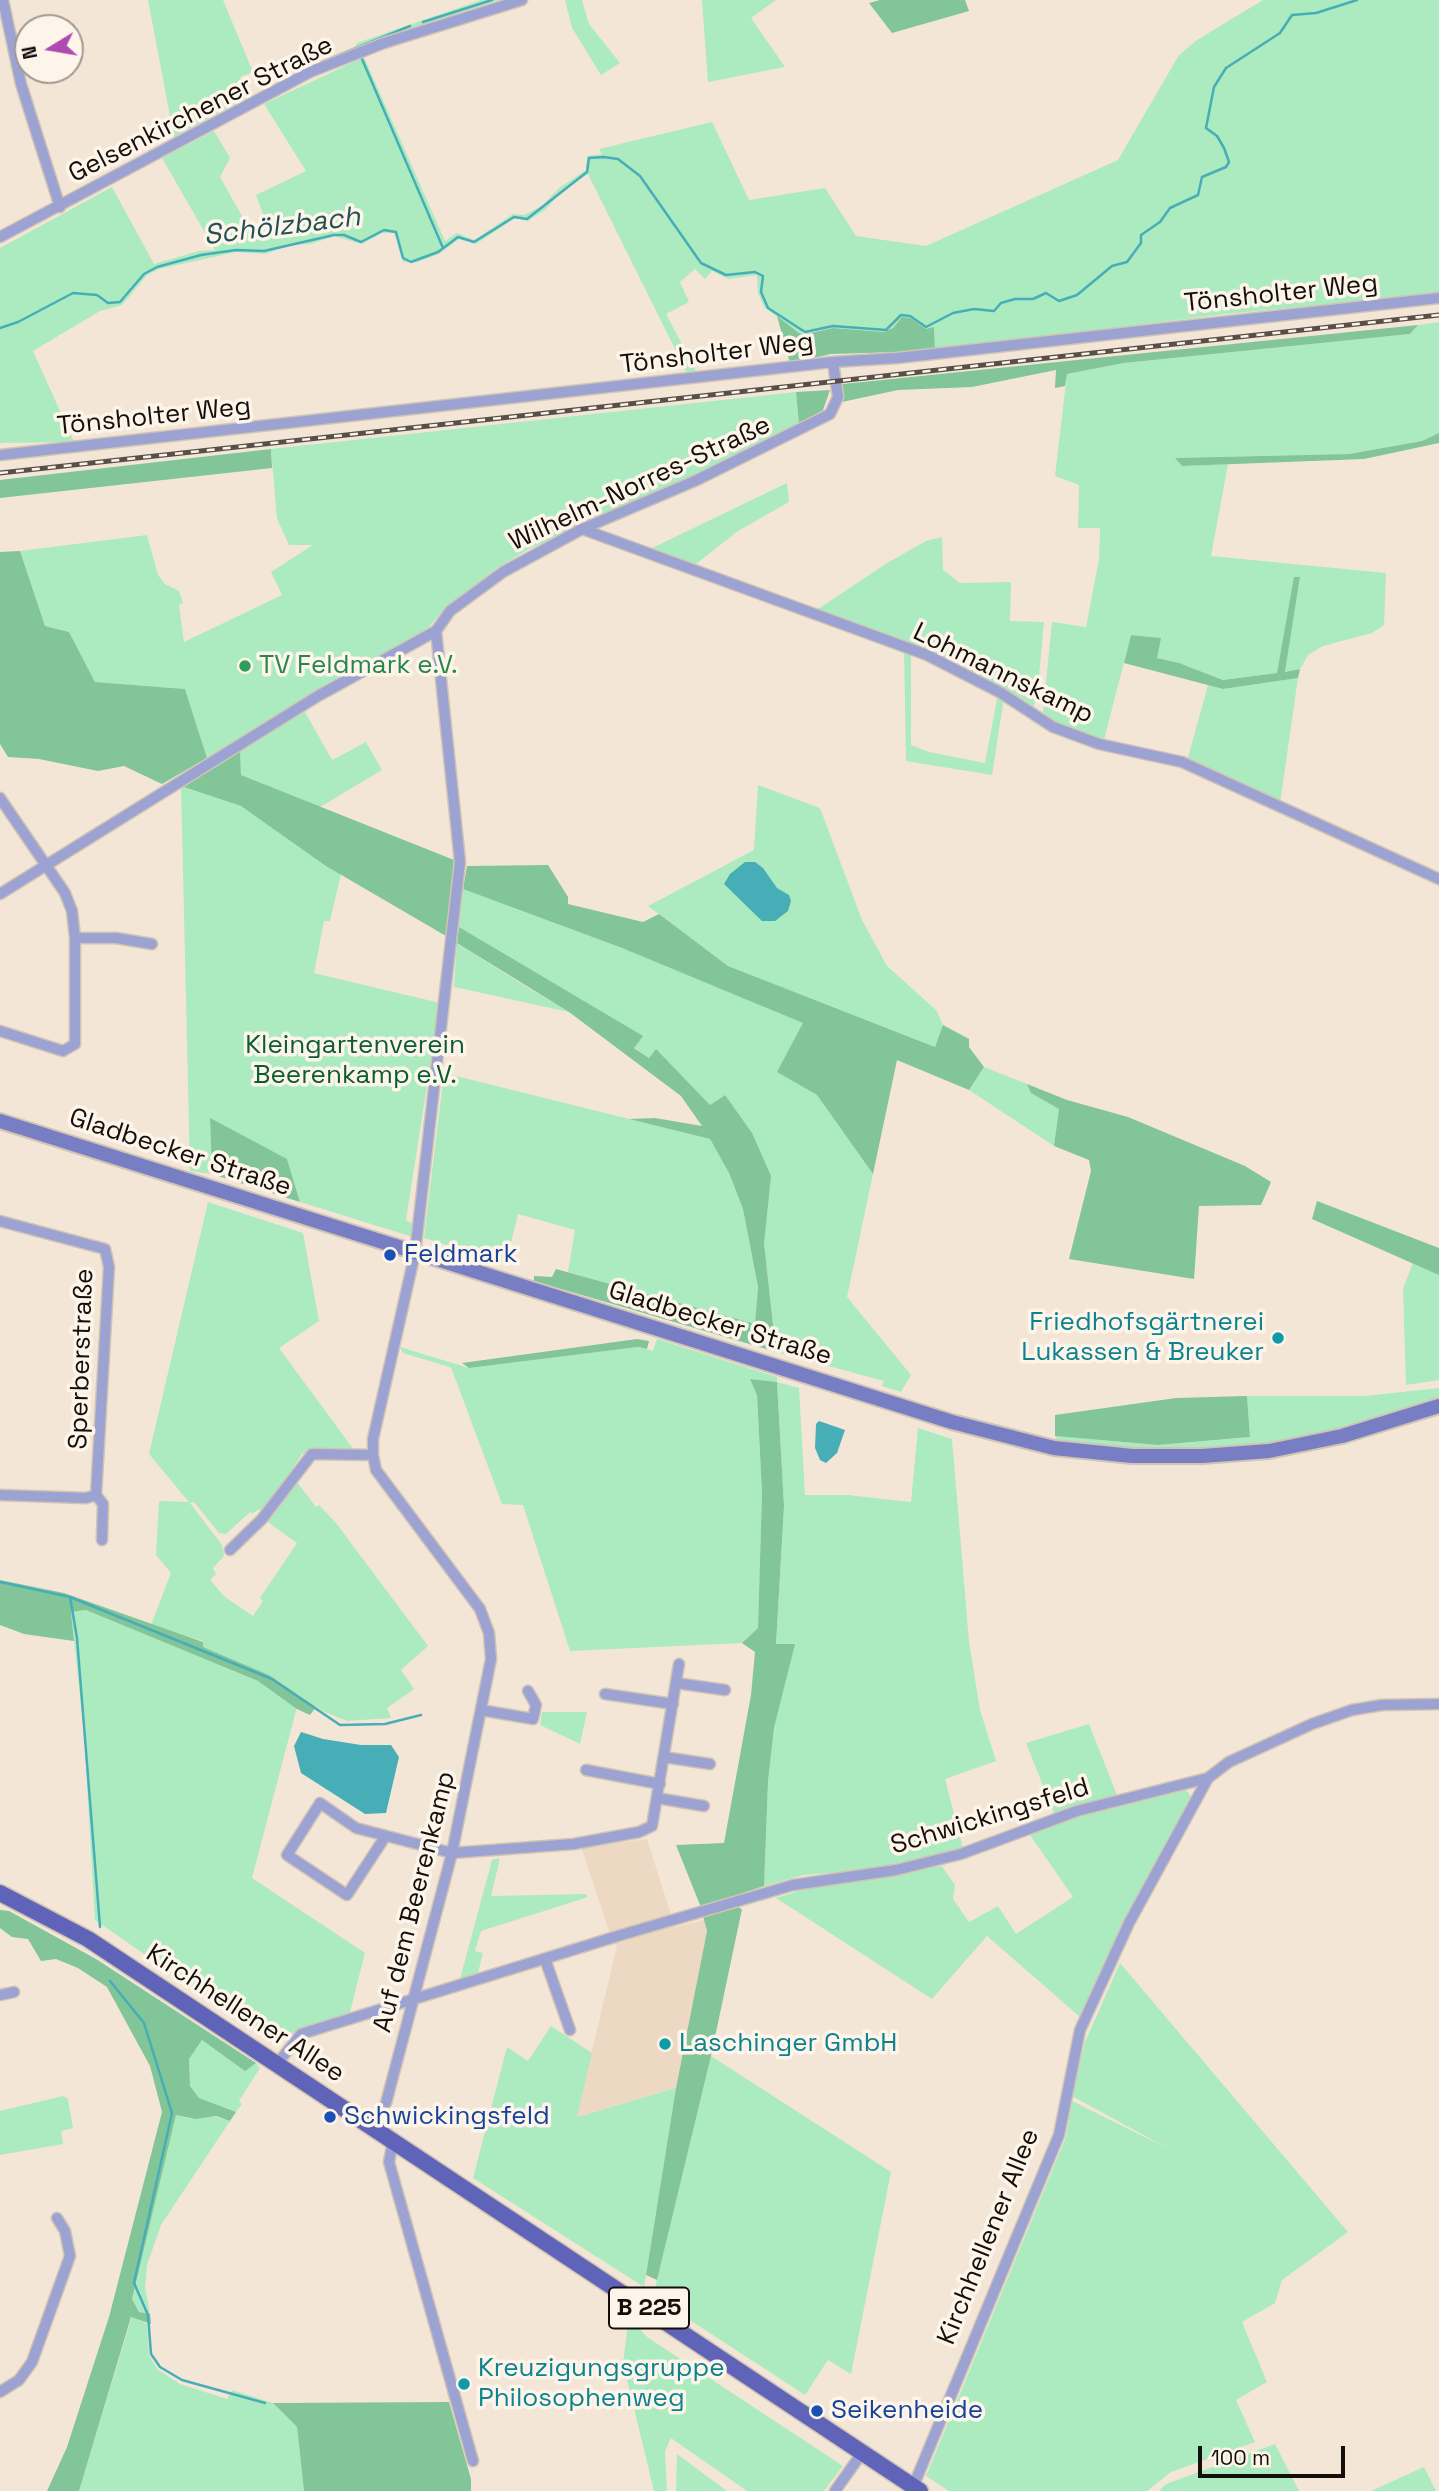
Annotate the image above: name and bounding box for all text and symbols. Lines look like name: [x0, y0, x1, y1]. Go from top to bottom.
north arrow: [14, 14, 84, 84]
street label: Gelsenkirchener Straße: [64, 30, 338, 190]
text: N: [16, 44, 43, 61]
water label: Schölzbach: [202, 201, 362, 253]
street label: Tönsholter Weg: [1183, 268, 1379, 320]
street label: Tönsholter Weg: [619, 327, 815, 381]
street label: Tönsholter Weg: [56, 391, 252, 443]
street label: Wilhelm-Norres-Straße: [504, 410, 776, 558]
street label: Lohmannskamp: [908, 617, 1098, 731]
place label: TV Feldmark e.V.: [259, 650, 458, 682]
marker: TV Feldmark e.V.: [237, 658, 253, 674]
park label: Kleingartenverein Beerenkamp e.V.: [245, 1030, 465, 1092]
street label: Gladbecker Straße: [65, 1102, 295, 1204]
place label: Feldmark: [404, 1239, 517, 1271]
marker: Feldmark: [382, 1247, 398, 1263]
street label: Sperberstraße: [63, 1268, 101, 1450]
street label: Gladbecker Straße: [605, 1275, 835, 1373]
place label: Friedhofsgärtnerei Lukassen & Breuker: [1021, 1307, 1264, 1368]
marker: Friedhofsgärtnerei Lukassen & Breuker: [1270, 1330, 1286, 1346]
street label: Auf dem Beerenkamp: [367, 1768, 463, 2036]
street label: Schwickingsfeld: [887, 1772, 1093, 1862]
street label: Kirchhellener Allee: [140, 1938, 350, 2090]
place label: Laschinger GmbH: [679, 2028, 897, 2060]
marker: Laschinger GmbH: [657, 2036, 673, 2052]
place label: Schwickingsfeld: [344, 2101, 550, 2133]
marker: Schwickingsfeld: [322, 2109, 338, 2125]
street label: Kirchhellener Allee: [931, 2124, 1047, 2350]
road number: B 225: [609, 2288, 689, 2328]
place label: Kreuzigungsgruppe Philosophenweg: [478, 2353, 725, 2414]
marker: Kreuzigungsgruppe Philosophenweg: [456, 2376, 472, 2392]
place label: Seikenheide: [831, 2395, 983, 2427]
marker: Seikenheide: [809, 2403, 825, 2419]
scale bar: [1201, 2432, 1348, 2476]
text: 100 m: [1211, 2444, 1270, 2471]

